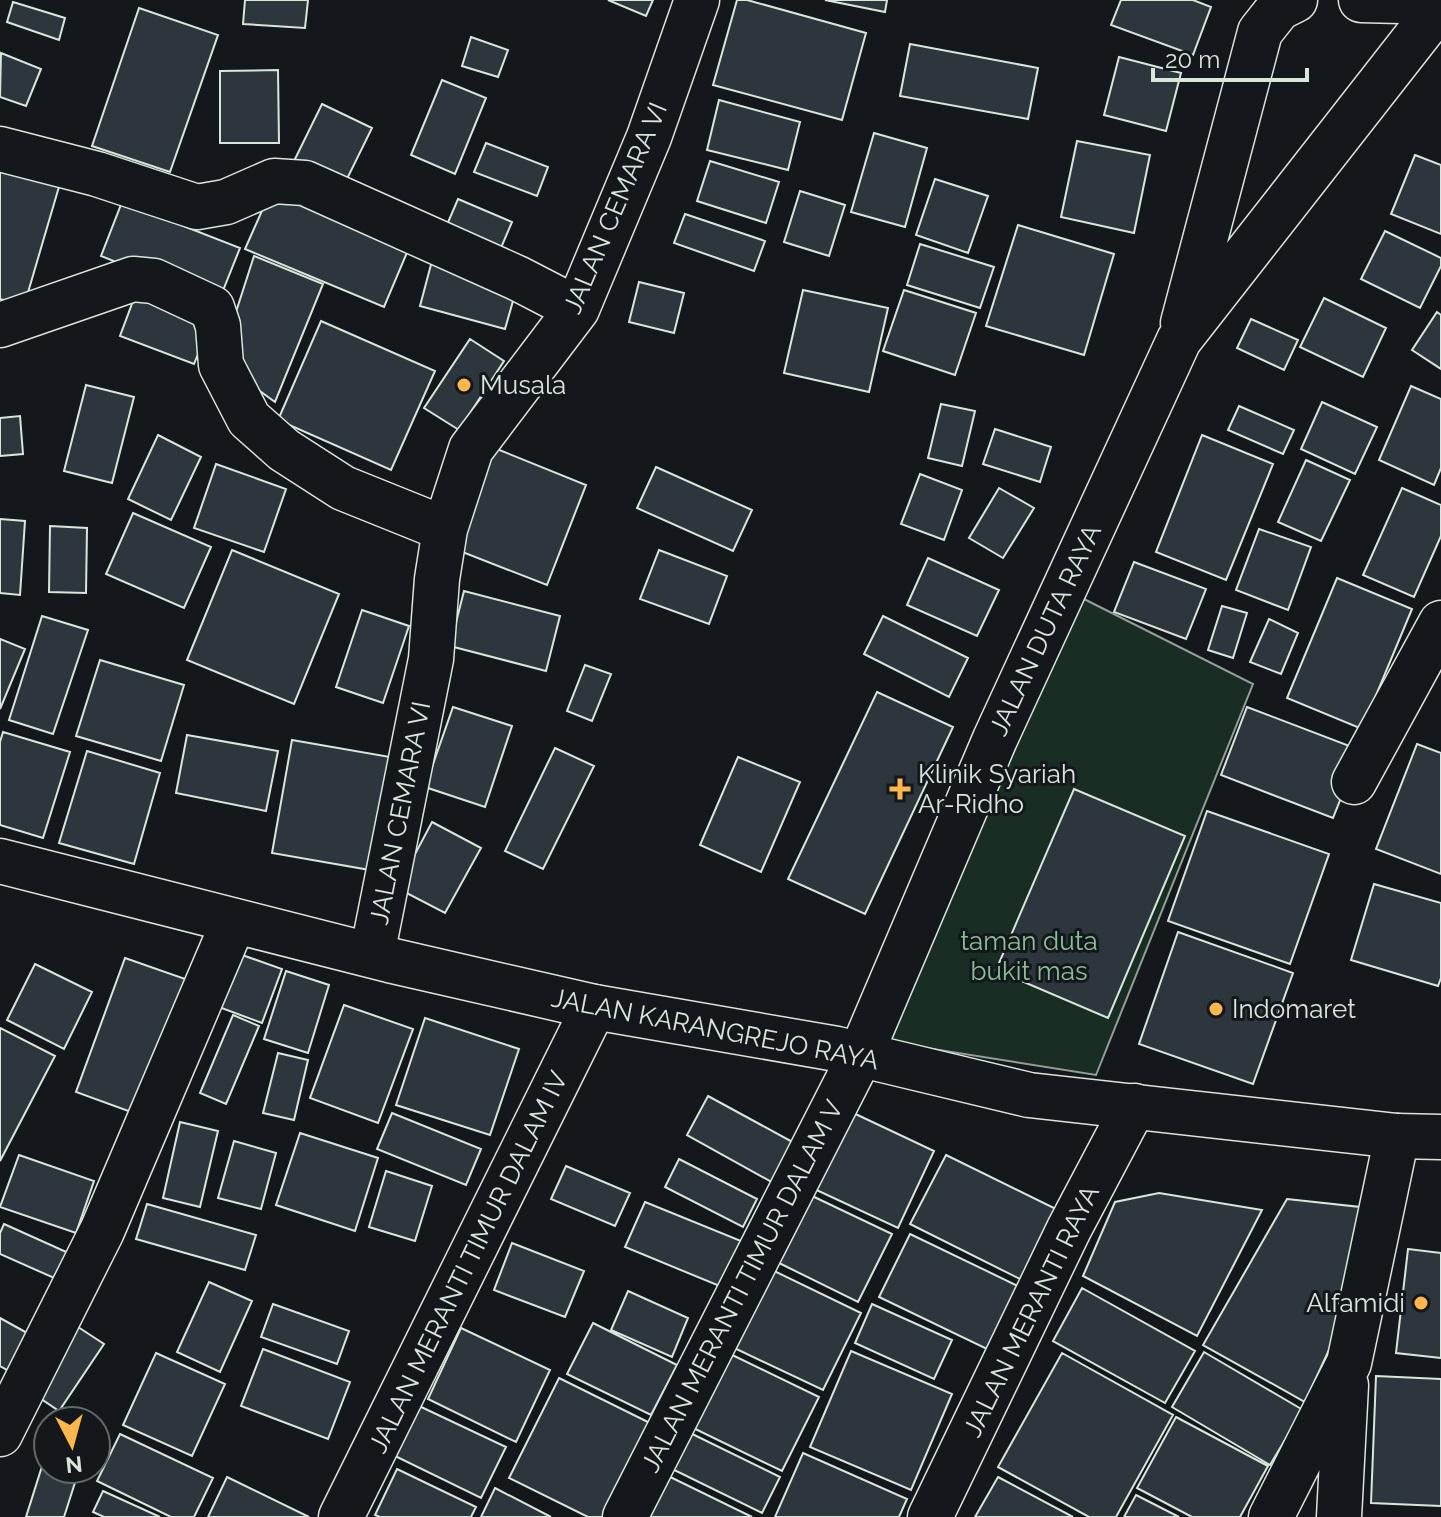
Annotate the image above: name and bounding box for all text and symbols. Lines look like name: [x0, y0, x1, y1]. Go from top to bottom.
scale bar: [1153, 32, 1307, 82]
text: 20 m: [1165, 45, 1220, 74]
street label: JALAN CEMARA VI: [557, 98, 673, 318]
place label: Musala: [480, 370, 566, 400]
marker: Musala: [455, 376, 473, 394]
street label: JALAN DUTA RAYA: [983, 519, 1107, 740]
street label: JALAN CEMARA VI: [364, 699, 436, 927]
place label: Klinik Syariah Ar-Ridho: [918, 759, 1076, 819]
marker: Klinik Syariah Ar-Ridho: [889, 778, 911, 800]
park label: taman duta bukit mas: [960, 926, 1098, 986]
street label: JALAN KARANGREJO RAYA: [549, 983, 882, 1076]
place label: Indomaret: [1232, 994, 1356, 1024]
marker: Indomaret: [1207, 1000, 1225, 1018]
street label: JALAN MERANTI TIMUR DALAM IV: [362, 1066, 574, 1458]
street label: JALAN MERANTI TIMUR DALAM V: [635, 1095, 849, 1477]
street label: JALAN MERANTI RAYA: [957, 1180, 1105, 1442]
place label: Alfamidi: [1306, 1288, 1405, 1318]
marker: Alfamidi: [1412, 1294, 1430, 1312]
north arrow: [32, 1405, 112, 1485]
text: N: [64, 1451, 84, 1479]

